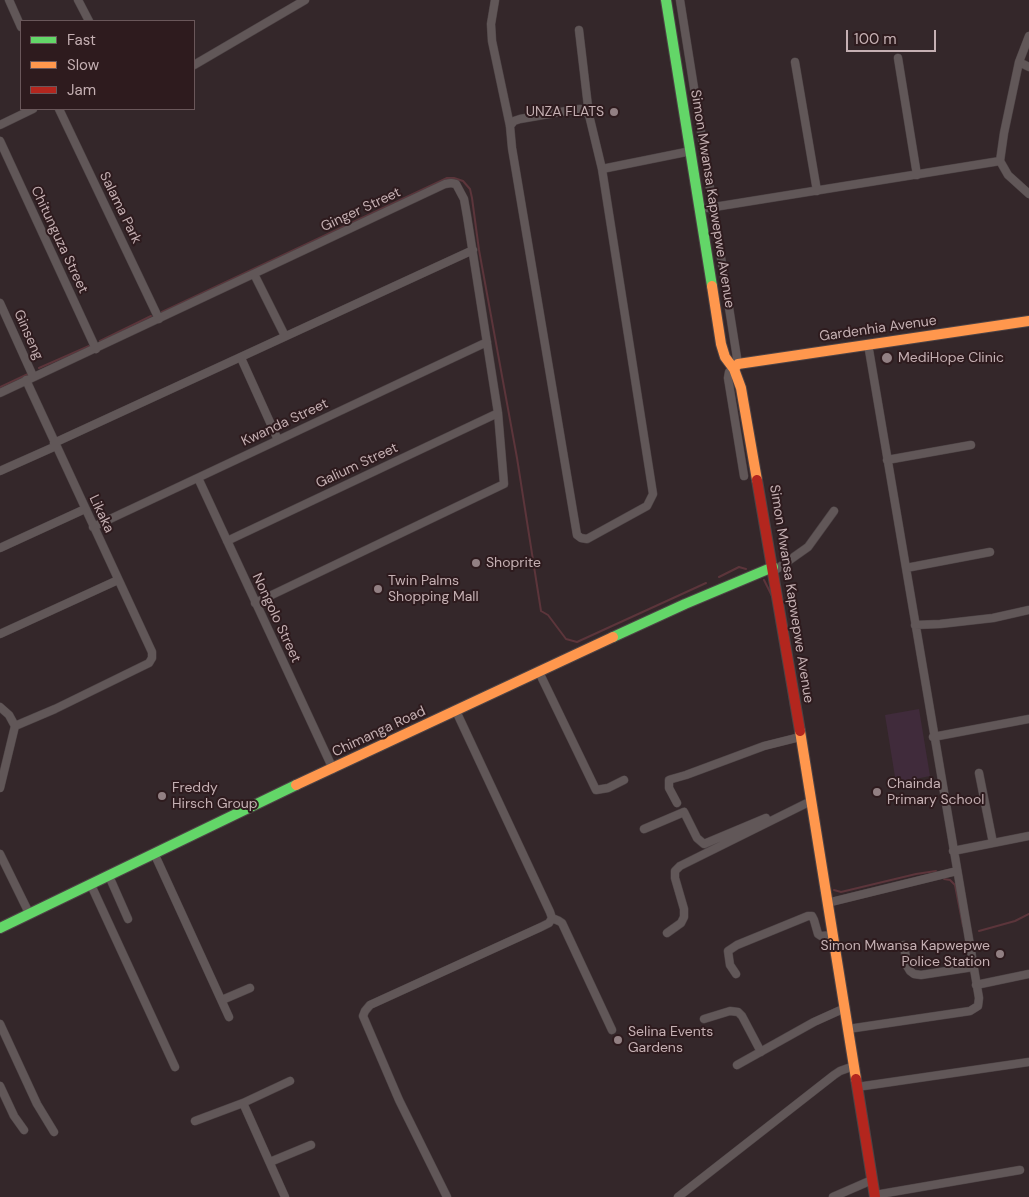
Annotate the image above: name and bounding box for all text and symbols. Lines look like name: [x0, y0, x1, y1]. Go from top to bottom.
legend: [20, 20, 195, 110]
scale bar: [849, 20, 939, 52]
text: 100 m: [854, 29, 897, 49]
text: Fast: [67, 30, 96, 50]
text: Slow: [67, 55, 99, 75]
text: Jam: [67, 80, 96, 100]
street label: Simon Mwansa Kapwepwe Avenue: [686, 89, 738, 309]
place label: UNZA FLATS: [526, 104, 604, 120]
marker: UNZA FLATS: [608, 106, 620, 118]
street label: Salama Park: [95, 169, 145, 247]
street label: Chitunguza Street: [27, 184, 91, 296]
street label: Ginger Street: [318, 184, 404, 236]
street label: Ginseng: [10, 307, 46, 363]
street label: Gardenhia Avenue: [818, 312, 938, 346]
place label: MediHope Clinic: [898, 350, 1004, 366]
marker: MediHope Clinic: [880, 351, 894, 365]
street label: Kwanda Street: [239, 396, 331, 450]
street label: Galium Street: [313, 440, 401, 492]
street label: Simon Mwansa Kapwepwe Avenue: [765, 484, 817, 704]
street label: Likaka: [85, 492, 117, 536]
place label: Shoprite: [486, 555, 541, 571]
marker: Shoprite: [470, 557, 482, 569]
street label: Nongolo Street: [248, 571, 304, 665]
place label: Twin Palms Shopping Mall: [388, 573, 479, 606]
marker: Twin Palms Shopping Mall: [372, 583, 384, 595]
street label: Chimanga Road: [330, 703, 428, 761]
place label: Chainda Primary School: [887, 776, 984, 809]
place label: Freddy Hirsch Group: [172, 780, 257, 812]
marker: Chainda Primary School: [871, 786, 883, 798]
marker: Freddy Hirsch Group: [156, 790, 168, 802]
place label: Simon Mwansa Kapwepwe Police Station: [821, 938, 990, 970]
marker: Simon Mwansa Kapwepwe Police Station: [994, 948, 1006, 960]
place label: Selina Events Gardens: [628, 1024, 713, 1056]
marker: Selina Events Gardens: [612, 1034, 624, 1046]

